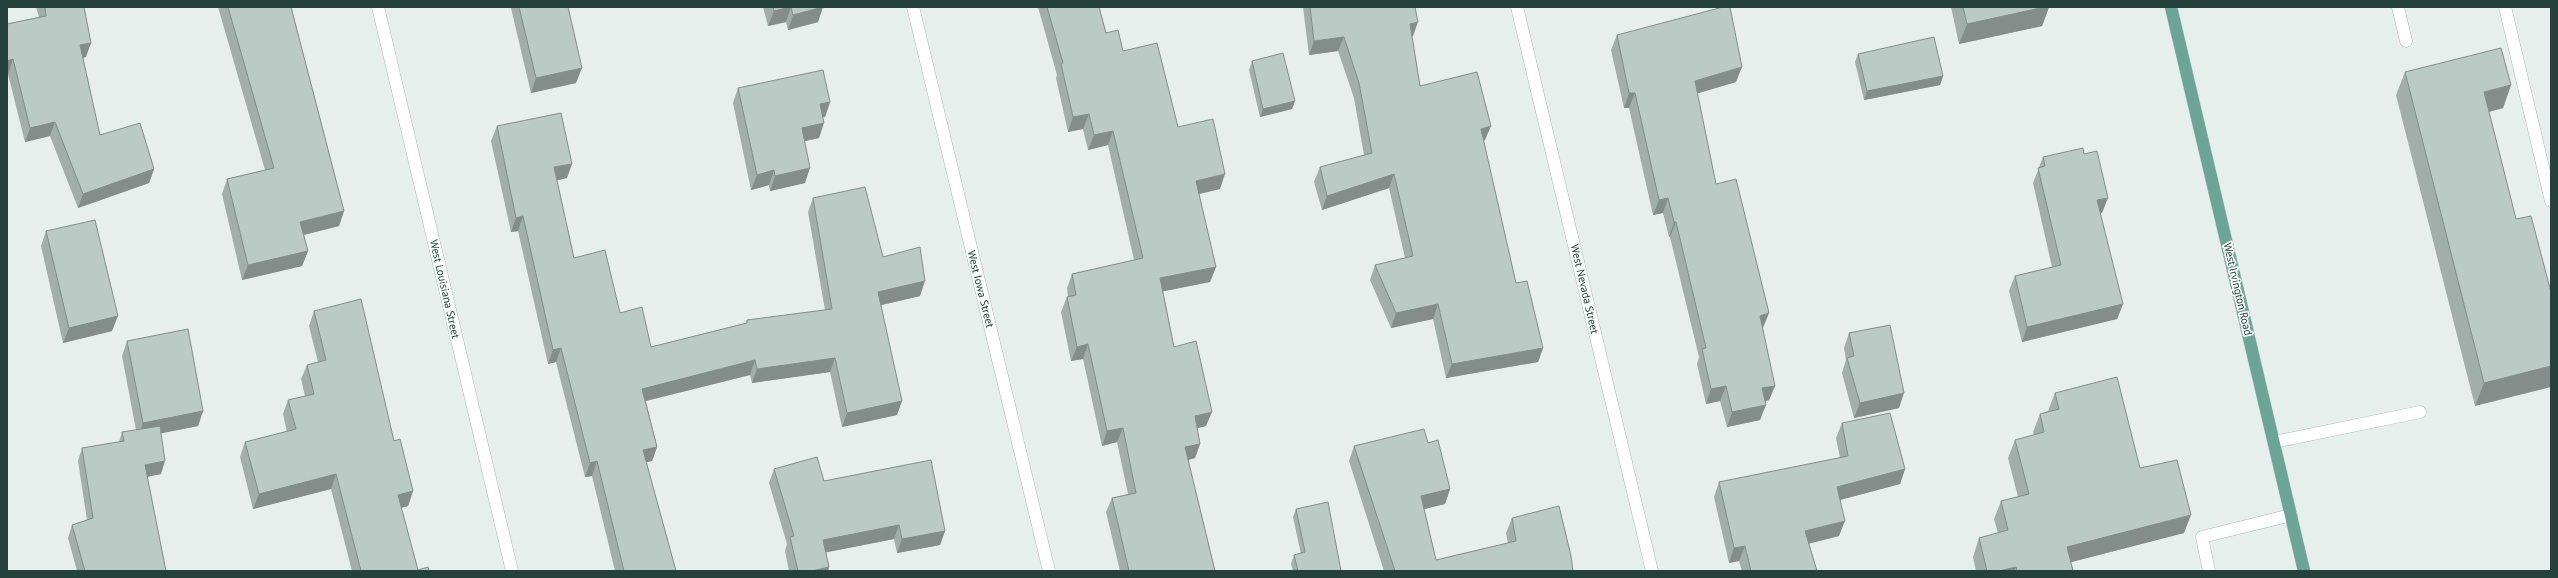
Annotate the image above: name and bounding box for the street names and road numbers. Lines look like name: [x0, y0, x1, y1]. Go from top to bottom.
street label: West Louisiana Street: [427, 238, 463, 340]
street label: West Irvington Road: [2221, 241, 2255, 337]
street label: West Nevada Street: [1568, 243, 1602, 335]
street label: West Iowa Street: [965, 249, 997, 329]

